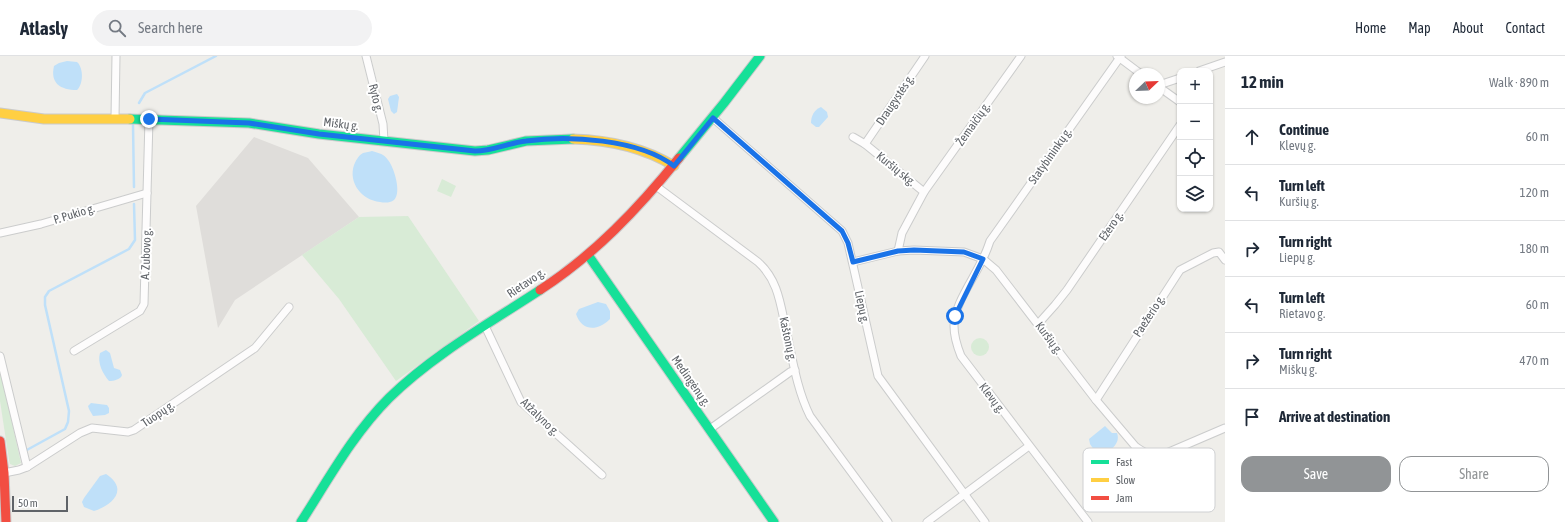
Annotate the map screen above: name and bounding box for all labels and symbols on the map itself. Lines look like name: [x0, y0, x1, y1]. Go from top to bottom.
north arrow: [1129, 68, 1165, 104]
street label: Draugystės g.: [873, 72, 917, 128]
street label: Ryto g.: [366, 82, 386, 114]
street label: Žemaičių g.: [953, 100, 993, 148]
route end: [140, 110, 158, 128]
street label: Miškų g.: [323, 115, 359, 133]
street label: Statybininkų g.: [1026, 125, 1074, 187]
street label: Kuršių skg.: [874, 149, 918, 189]
street label: P. Pukio g.: [52, 201, 96, 227]
street label: Ežero g.: [1096, 208, 1126, 244]
street label: A. Zubovo g.: [138, 228, 154, 280]
street label: Rietavo g.: [504, 265, 548, 301]
street label: Liepų g.: [852, 289, 872, 325]
street label: Paežerio g.: [1130, 292, 1168, 340]
route start: [946, 307, 964, 325]
street label: Kaštonų g.: [776, 316, 800, 362]
street label: Kuršių g.: [1032, 319, 1066, 357]
street label: Medingėnų g.: [668, 353, 714, 409]
street label: Klevų g.: [976, 380, 1008, 416]
street label: Atžalyno g.: [518, 395, 562, 439]
street label: Tuopų g.: [139, 398, 177, 430]
legend: [1083, 448, 1215, 512]
text: Fast: [1116, 456, 1132, 468]
text: Slow: [1116, 474, 1135, 486]
text: Jam: [1116, 492, 1133, 504]
scale bar: [12, 494, 68, 513]

